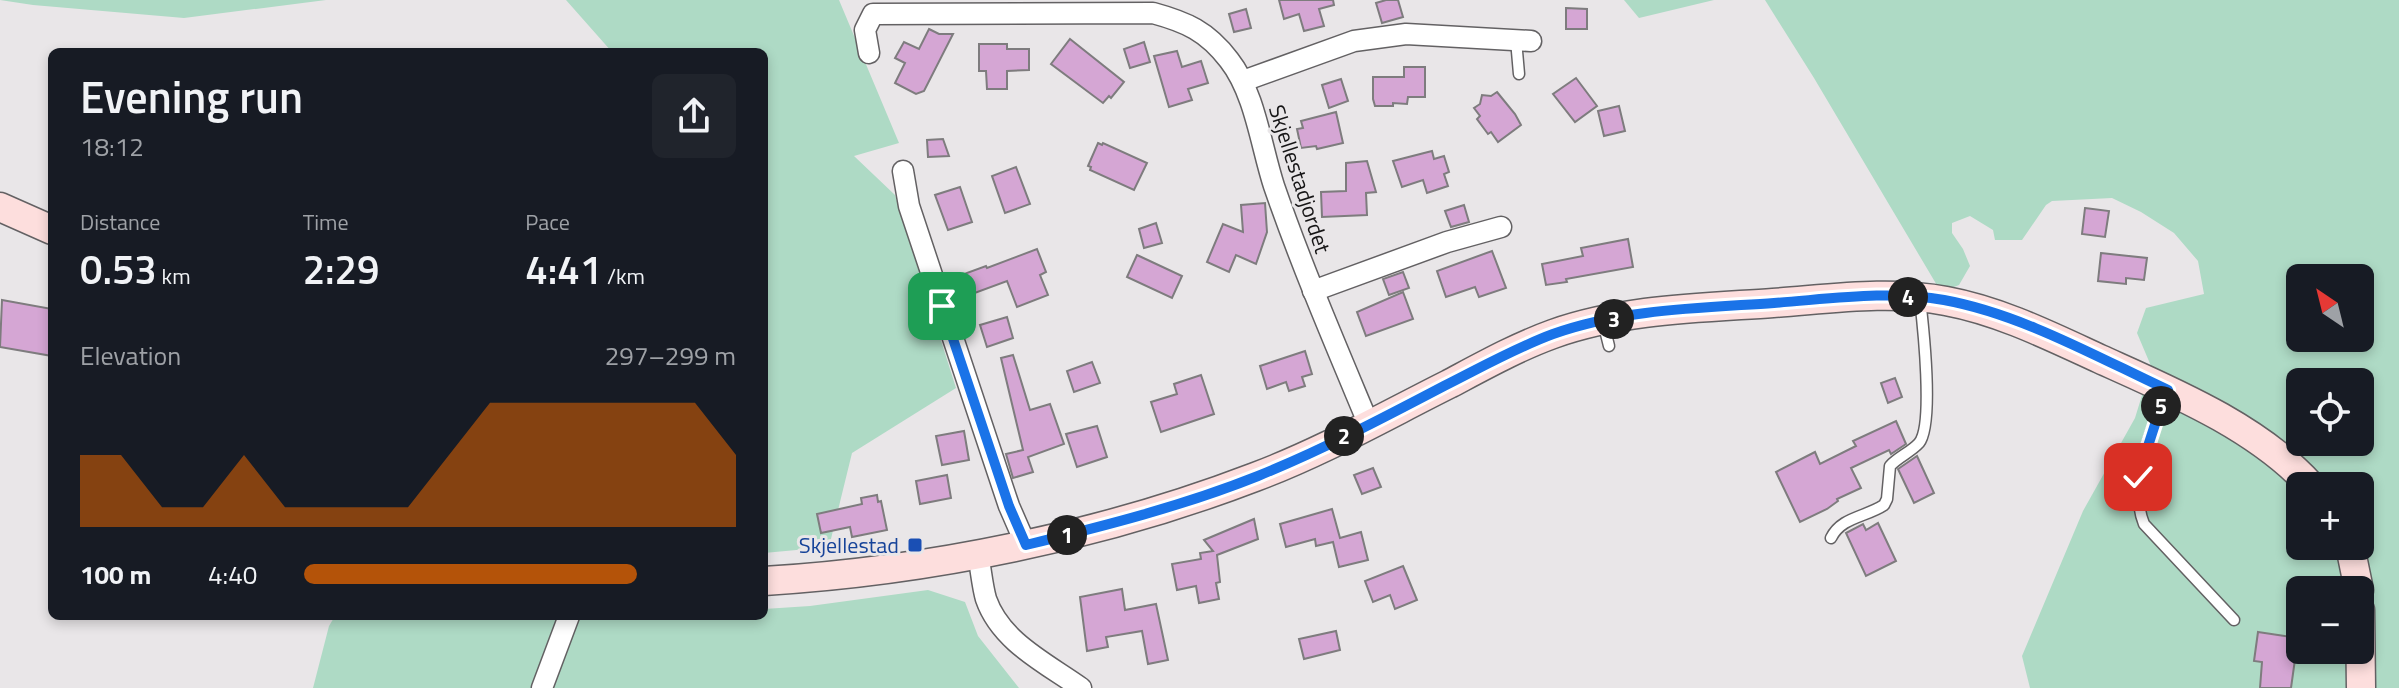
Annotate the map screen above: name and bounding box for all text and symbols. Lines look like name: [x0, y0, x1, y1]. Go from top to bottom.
text: Evening run: [80, 63, 303, 130]
button: share: [652, 74, 736, 158]
street label: Skjellestadjordet: [1260, 100, 1340, 258]
text: 18:12: [80, 127, 144, 166]
text: Distance: [80, 205, 160, 239]
text: Time: [303, 205, 349, 239]
text: Pace: [525, 205, 570, 239]
text: 0.53: [80, 239, 157, 300]
text: 2:29: [303, 239, 379, 300]
text: 4:41: [525, 239, 602, 300]
text: km: [157, 259, 191, 293]
text: /km: [602, 259, 645, 293]
north arrow: [2286, 264, 2374, 352]
map controls: [2286, 264, 2374, 664]
pin: [908, 272, 976, 340]
pin: 4: [1888, 277, 1928, 317]
text: 4: [1902, 280, 1914, 314]
icon: arrive: [920, 284, 964, 328]
pin: 3: [1594, 299, 1634, 339]
text: 3: [1608, 302, 1620, 336]
text: Elevation: [80, 336, 181, 375]
text: 297–299 m: [605, 336, 736, 375]
button: locate: [2286, 368, 2374, 456]
pin: 5: [2141, 386, 2181, 426]
text: 5: [2155, 389, 2167, 423]
pin: 2: [1324, 416, 1364, 456]
text: 2: [1338, 419, 1350, 453]
pin: [2104, 443, 2172, 511]
icon: check: [2116, 455, 2160, 499]
button: +: [2286, 472, 2374, 560]
pin: 1: [1047, 515, 1087, 555]
text: 1: [1061, 518, 1073, 552]
place label: Skjellestad: [799, 528, 899, 562]
marker: Skjellestad: [906, 536, 924, 554]
text: 100 m: [80, 555, 151, 594]
text: 4:40: [208, 555, 257, 594]
button: −: [2286, 576, 2374, 664]

